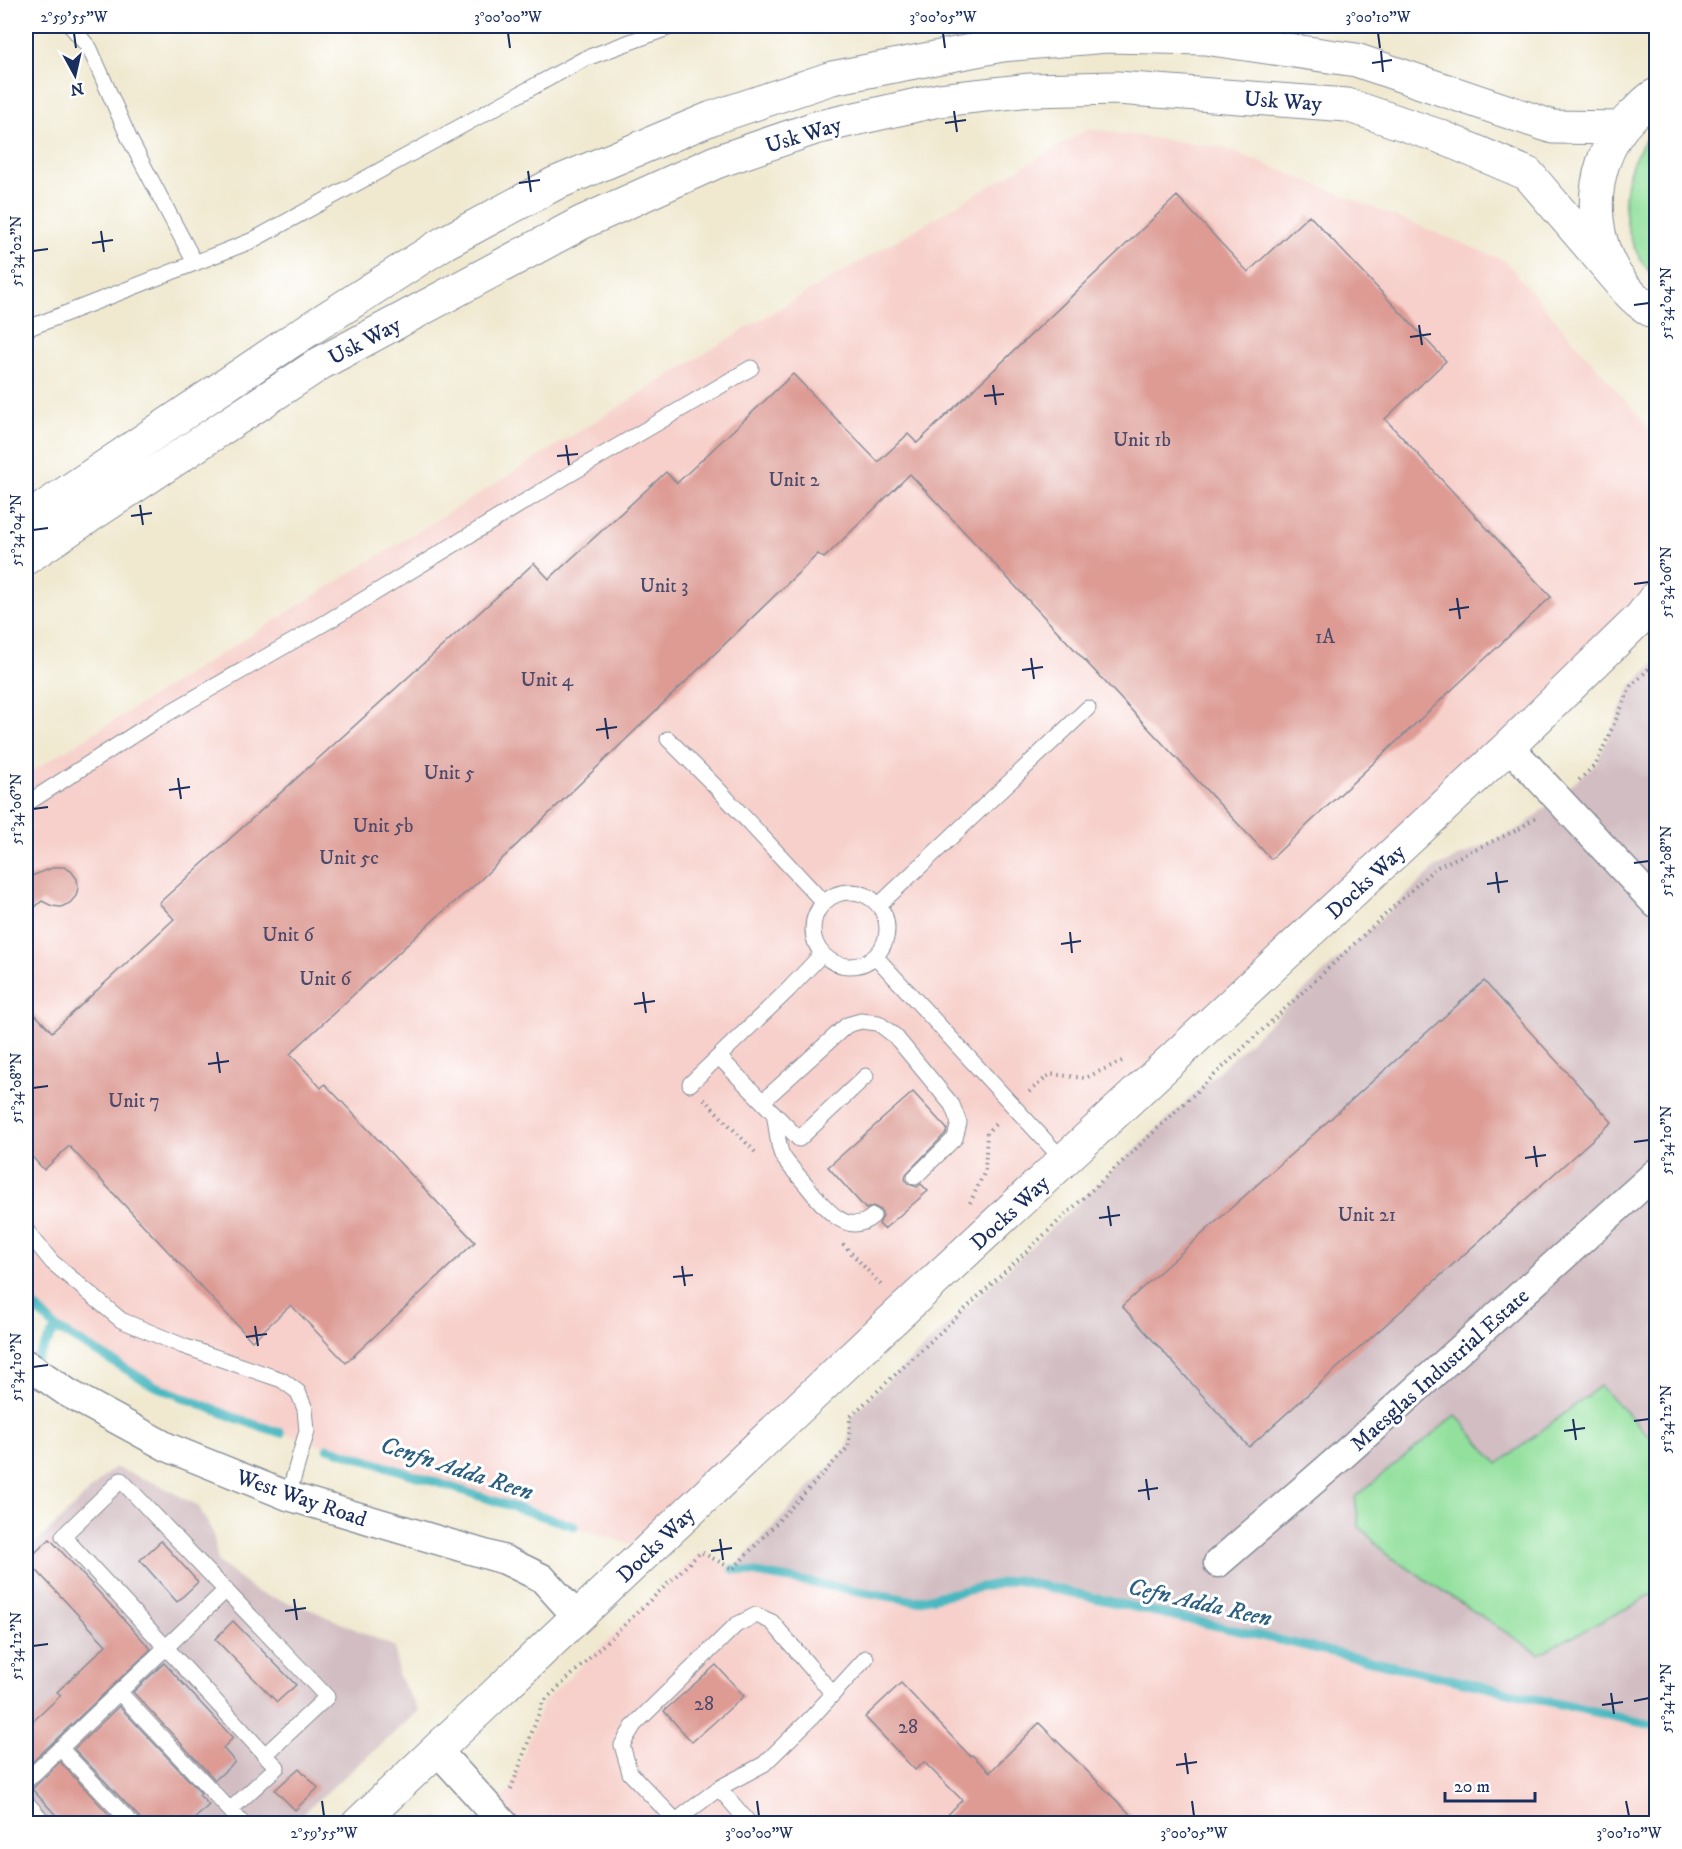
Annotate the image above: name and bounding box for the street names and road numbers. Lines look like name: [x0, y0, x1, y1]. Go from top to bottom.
street label: Usk Way: [1243, 85, 1323, 118]
street label: Usk Way: [762, 111, 845, 160]
street label: Usk Way: [324, 311, 406, 372]
street label: Docks Way: [1321, 838, 1411, 925]
street label: Docks Way: [965, 1169, 1055, 1256]
street label: Maesglas Industrial Estate: [1345, 1283, 1535, 1457]
street label: West Way Road: [232, 1463, 370, 1533]
street label: Docks Way: [611, 1501, 701, 1589]

